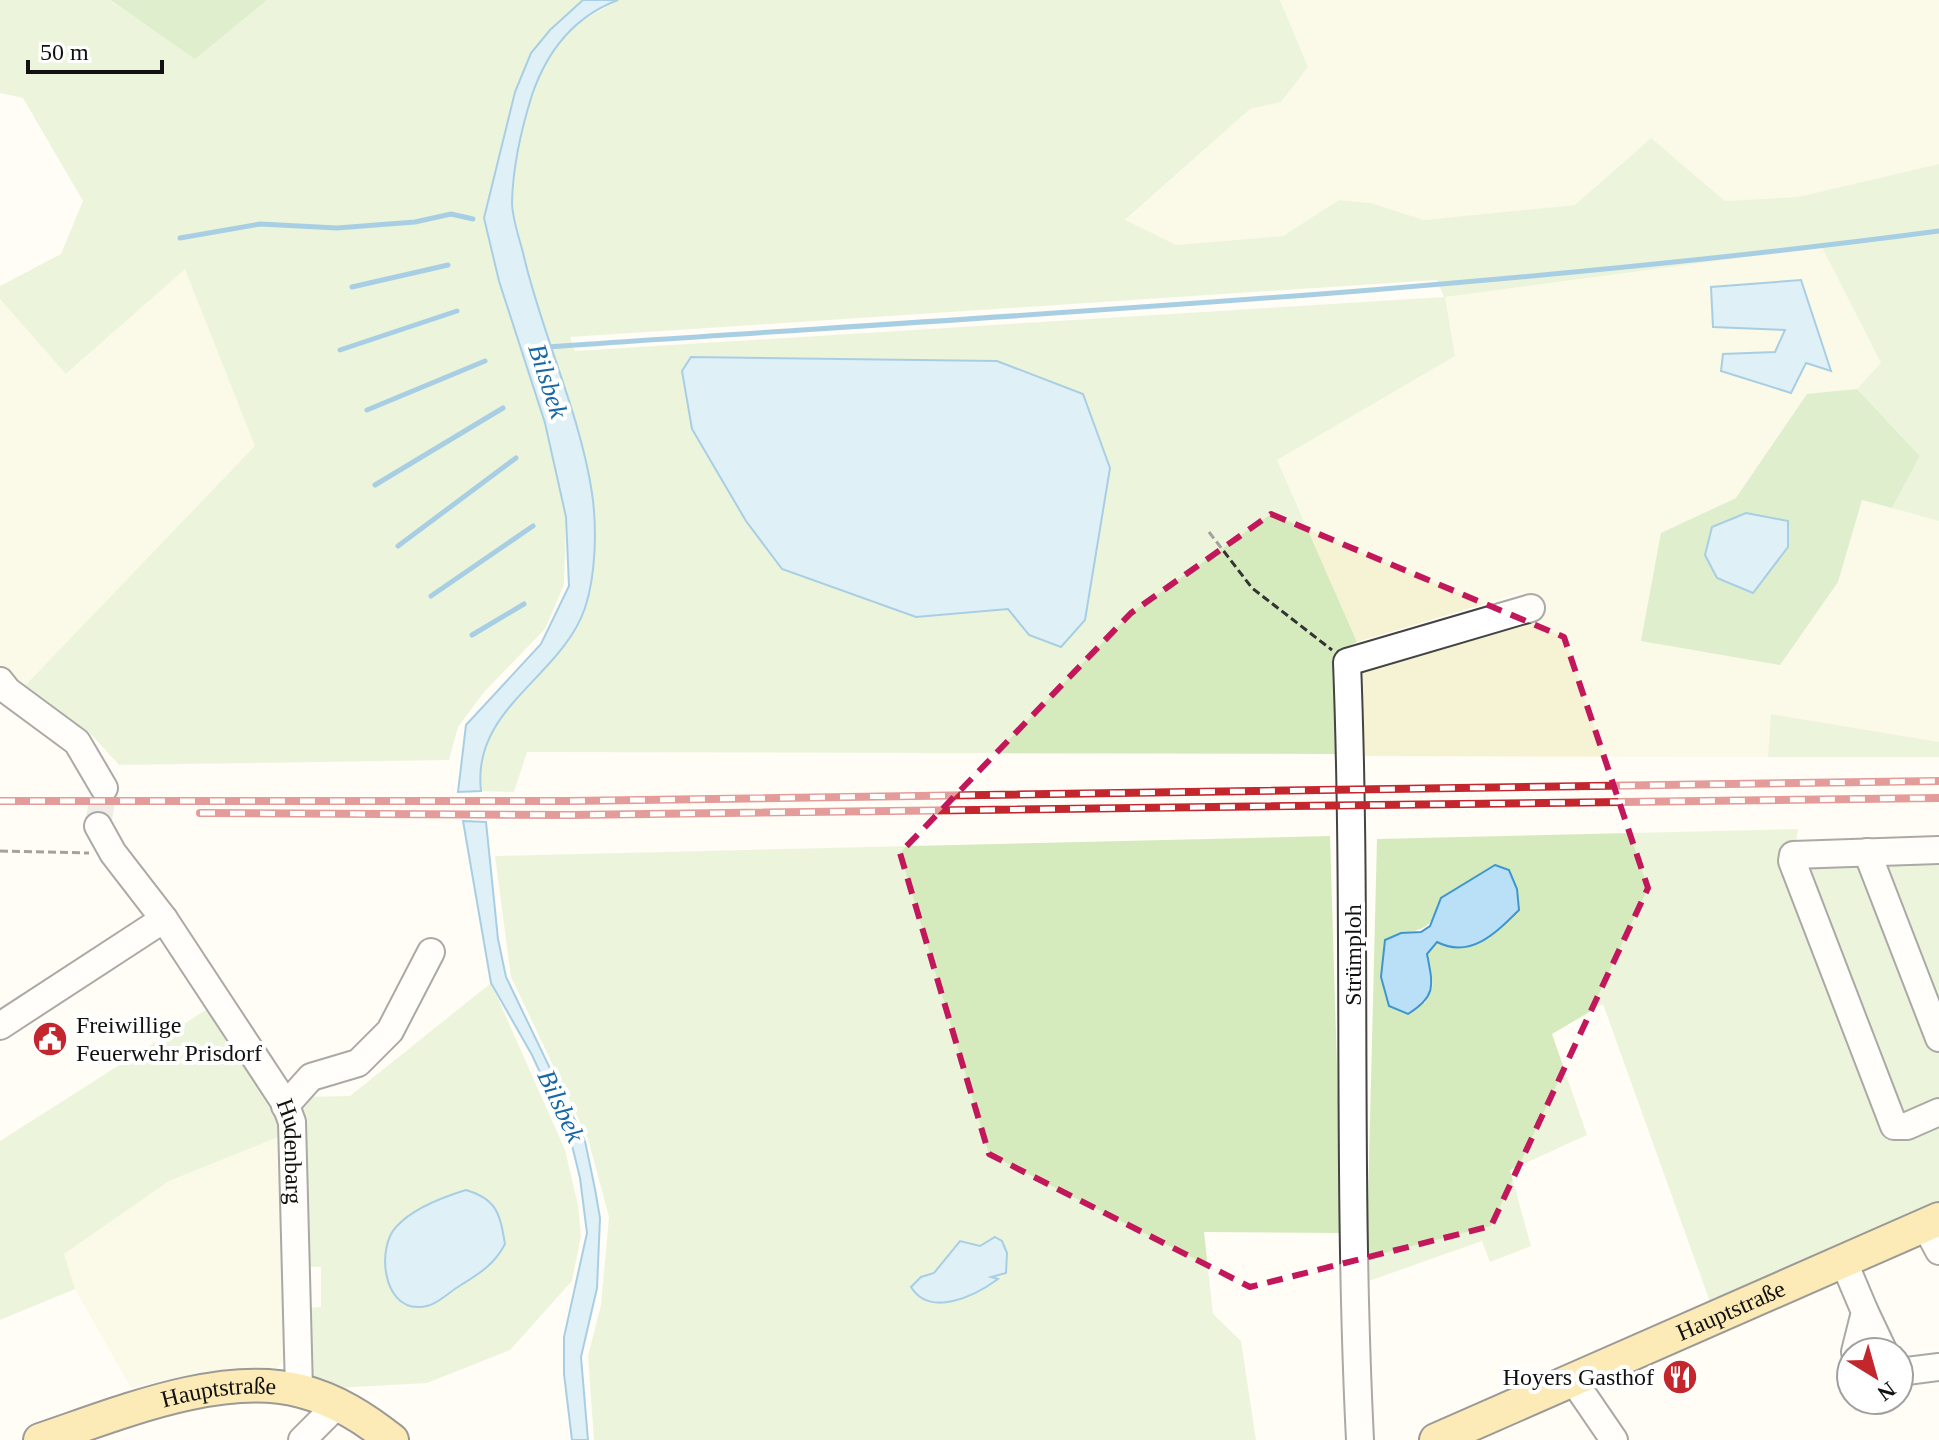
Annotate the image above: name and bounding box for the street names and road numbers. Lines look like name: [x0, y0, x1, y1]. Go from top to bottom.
street label: Strümploh: [1340, 904, 1366, 1006]
street label: Hudenbarg: [272, 1095, 307, 1205]
street label: Hauptstraße: [1672, 1275, 1789, 1346]
street label: Hauptstraße: [158, 1373, 277, 1413]

